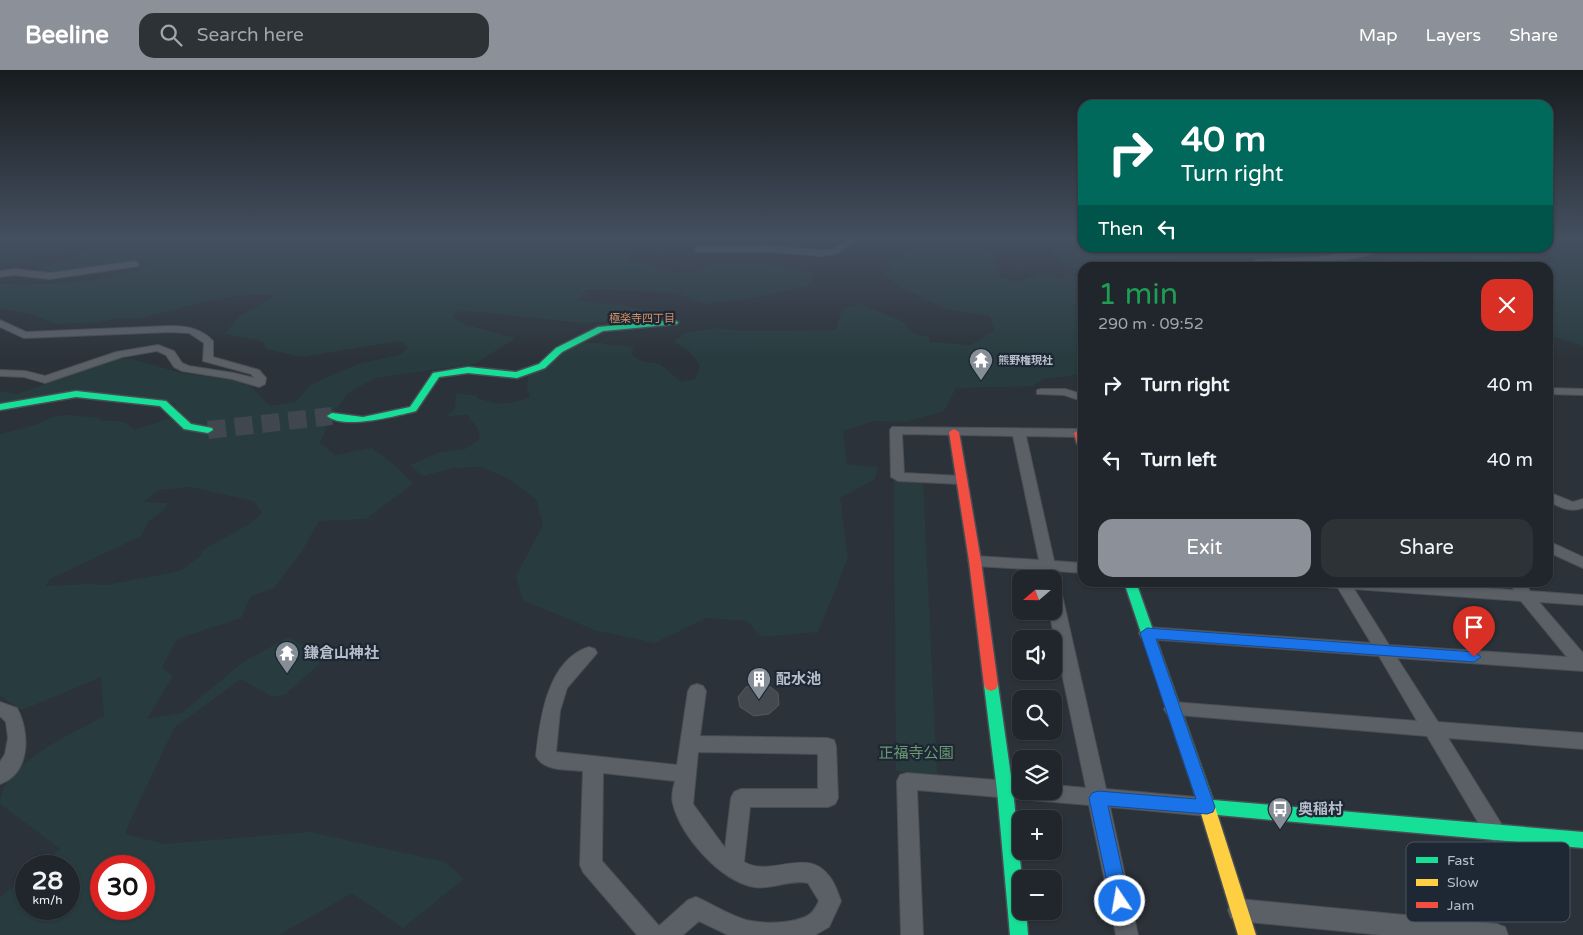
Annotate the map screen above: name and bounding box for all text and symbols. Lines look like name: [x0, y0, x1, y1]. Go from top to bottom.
search box: [139, 13, 489, 58]
text: Beeline: [25, 21, 109, 50]
icon: search: [157, 21, 185, 49]
text: Search here: [197, 24, 304, 46]
text: Map: [1359, 24, 1398, 46]
text: Layers: [1426, 24, 1481, 46]
text: Share: [1509, 24, 1558, 46]
text: 40 m: [1181, 119, 1266, 161]
icon: right: [1098, 120, 1163, 185]
text: Turn right: [1181, 161, 1283, 187]
icon: left: [1153, 215, 1181, 243]
text: Then: [1098, 218, 1143, 240]
text: 1 min: [1098, 276, 1178, 313]
button: close: [1481, 279, 1533, 331]
district label: 極楽寺四丁目: [609, 312, 675, 325]
text: 290 m · 09:52: [1098, 314, 1204, 334]
temple icon: 熊野権現社: [968, 347, 994, 381]
place label: 熊野権現社: [998, 354, 1053, 367]
icon: right: [1098, 371, 1126, 399]
text: Turn right: [1141, 374, 1229, 396]
text: 40 m: [1487, 374, 1533, 396]
icon: left: [1098, 446, 1126, 474]
text: Turn left: [1141, 449, 1217, 471]
text: 40 m: [1487, 449, 1533, 471]
button: Exit: [1098, 519, 1311, 577]
button: Share: [1321, 519, 1533, 577]
north arrow: [1012, 570, 1062, 620]
map controls: [1012, 570, 1062, 920]
pin: [1453, 606, 1495, 657]
icon: arrive: [1460, 613, 1488, 641]
button: sound: [1012, 630, 1062, 680]
temple icon: 鎌倉山神社: [274, 640, 300, 674]
place label: 鎌倉山神社: [303, 644, 379, 662]
building icon: 配水池: [746, 666, 772, 700]
place label: 配水池: [776, 670, 821, 688]
button: search: [1012, 690, 1062, 740]
park label: 正福寺公園: [878, 744, 954, 762]
button: layers: [1012, 750, 1062, 800]
bus stop icon: 奥稲村: [1267, 796, 1293, 830]
place label: 奥稲村: [1298, 800, 1343, 818]
button: +: [1012, 810, 1062, 860]
legend: [1406, 842, 1570, 922]
text: Fast: [1447, 852, 1475, 869]
speed limit sign: 30: [90, 855, 155, 920]
text: 28: [32, 866, 63, 896]
button: −: [1012, 870, 1062, 920]
position arrow: [1093, 874, 1145, 926]
text: Slow: [1447, 874, 1479, 891]
text: km/h: [32, 893, 63, 907]
text: Jam: [1447, 897, 1474, 914]

